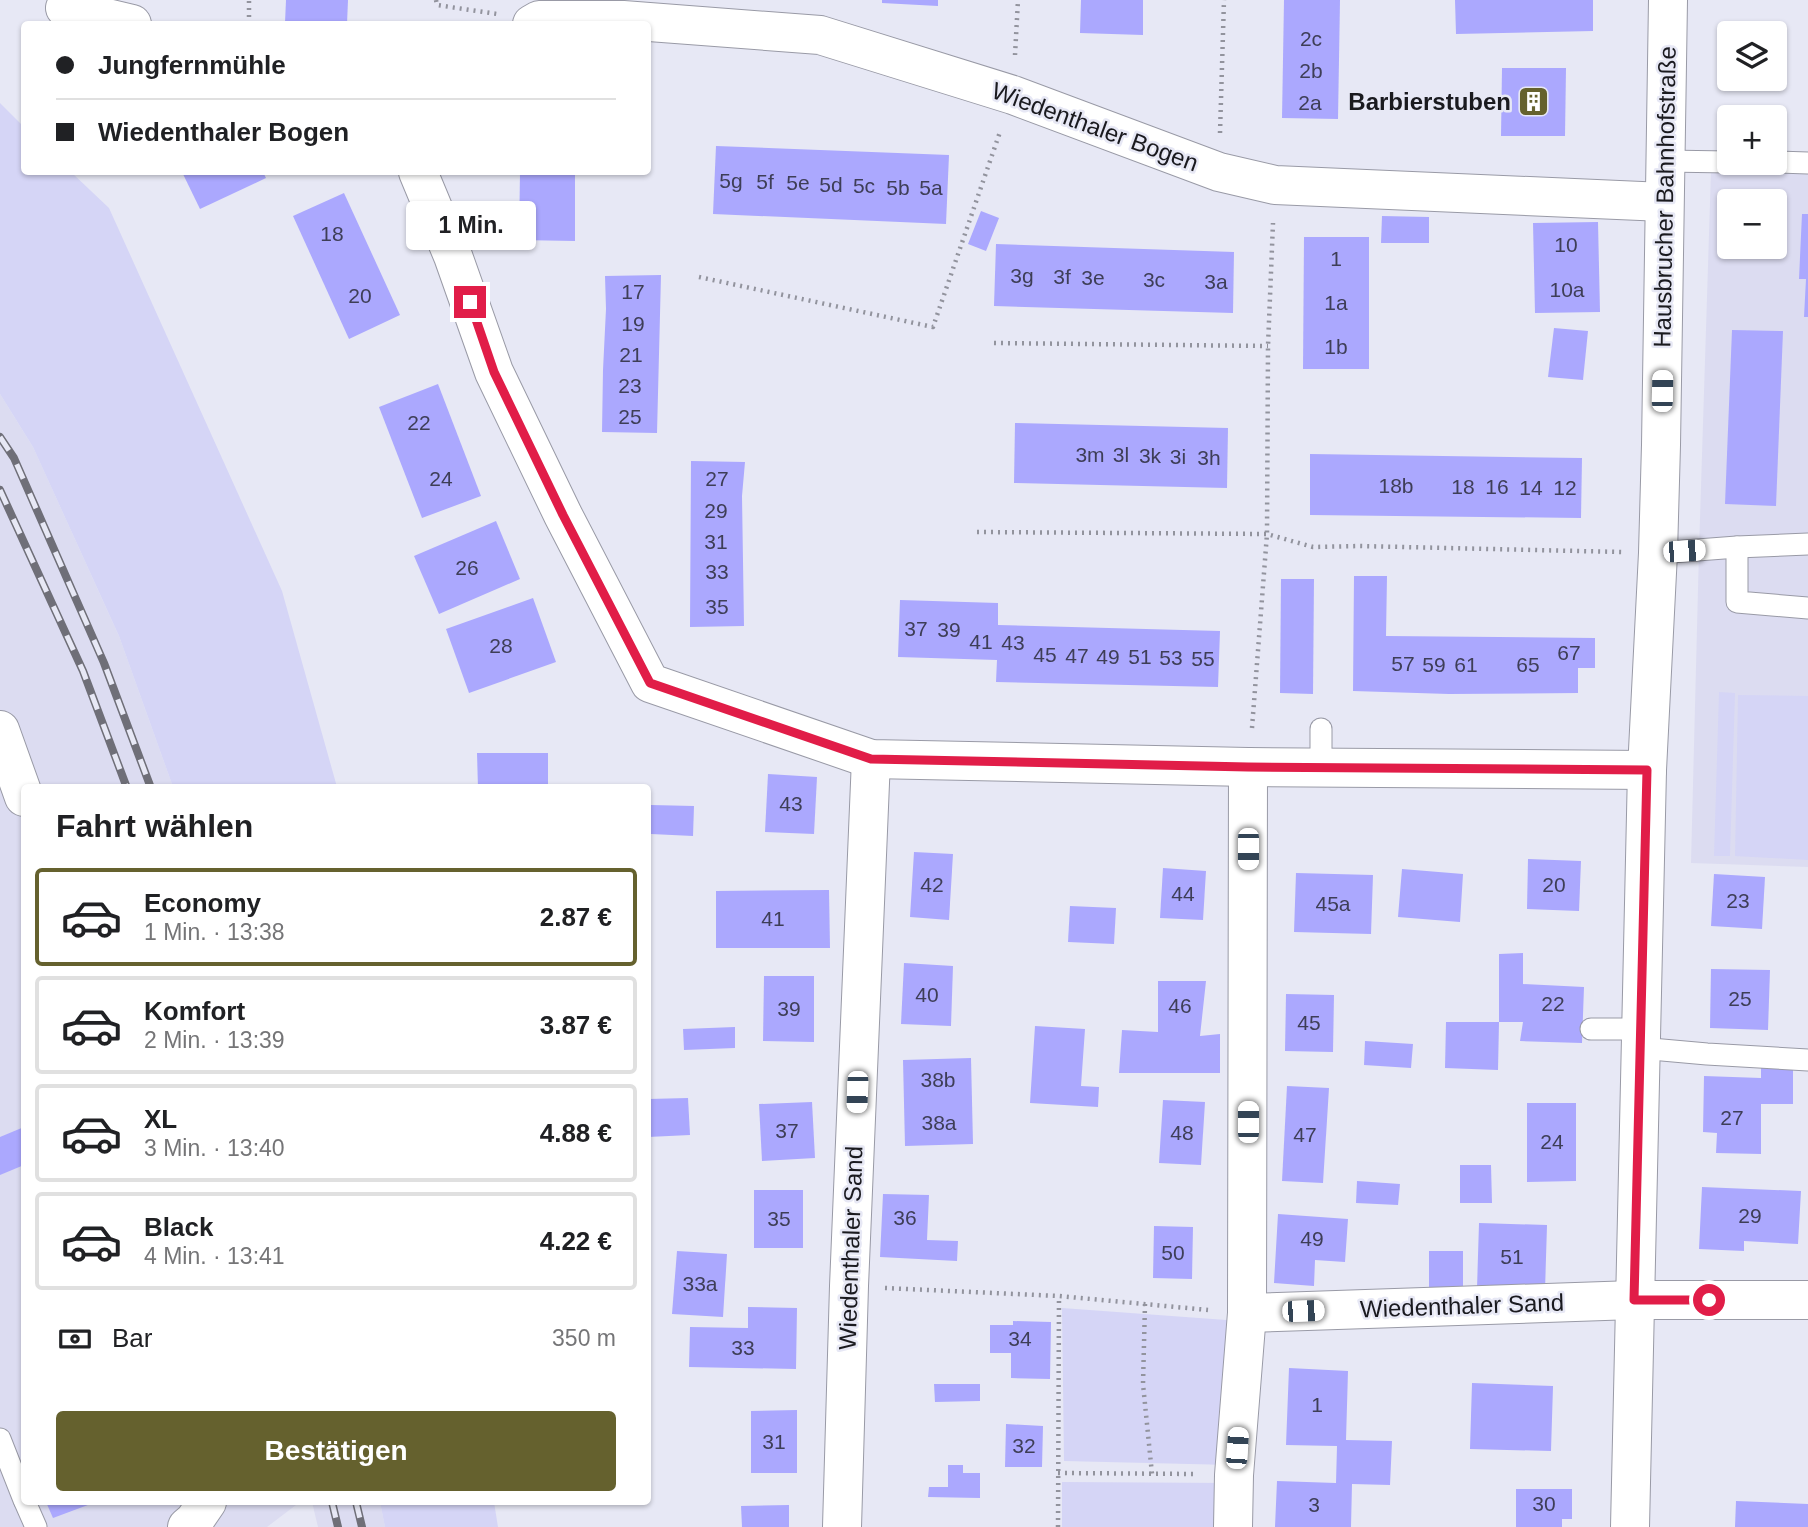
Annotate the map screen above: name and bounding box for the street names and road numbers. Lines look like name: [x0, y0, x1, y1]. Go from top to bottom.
street label: Hausbrucher Bahnhofstraße: [1648, 46, 1681, 348]
street label: Wiedenthaler Bogen: [988, 77, 1202, 176]
street label: Wiedenthaler Sand: [833, 1146, 868, 1350]
street label: Wiedenthaler Sand: [1360, 1288, 1564, 1323]

